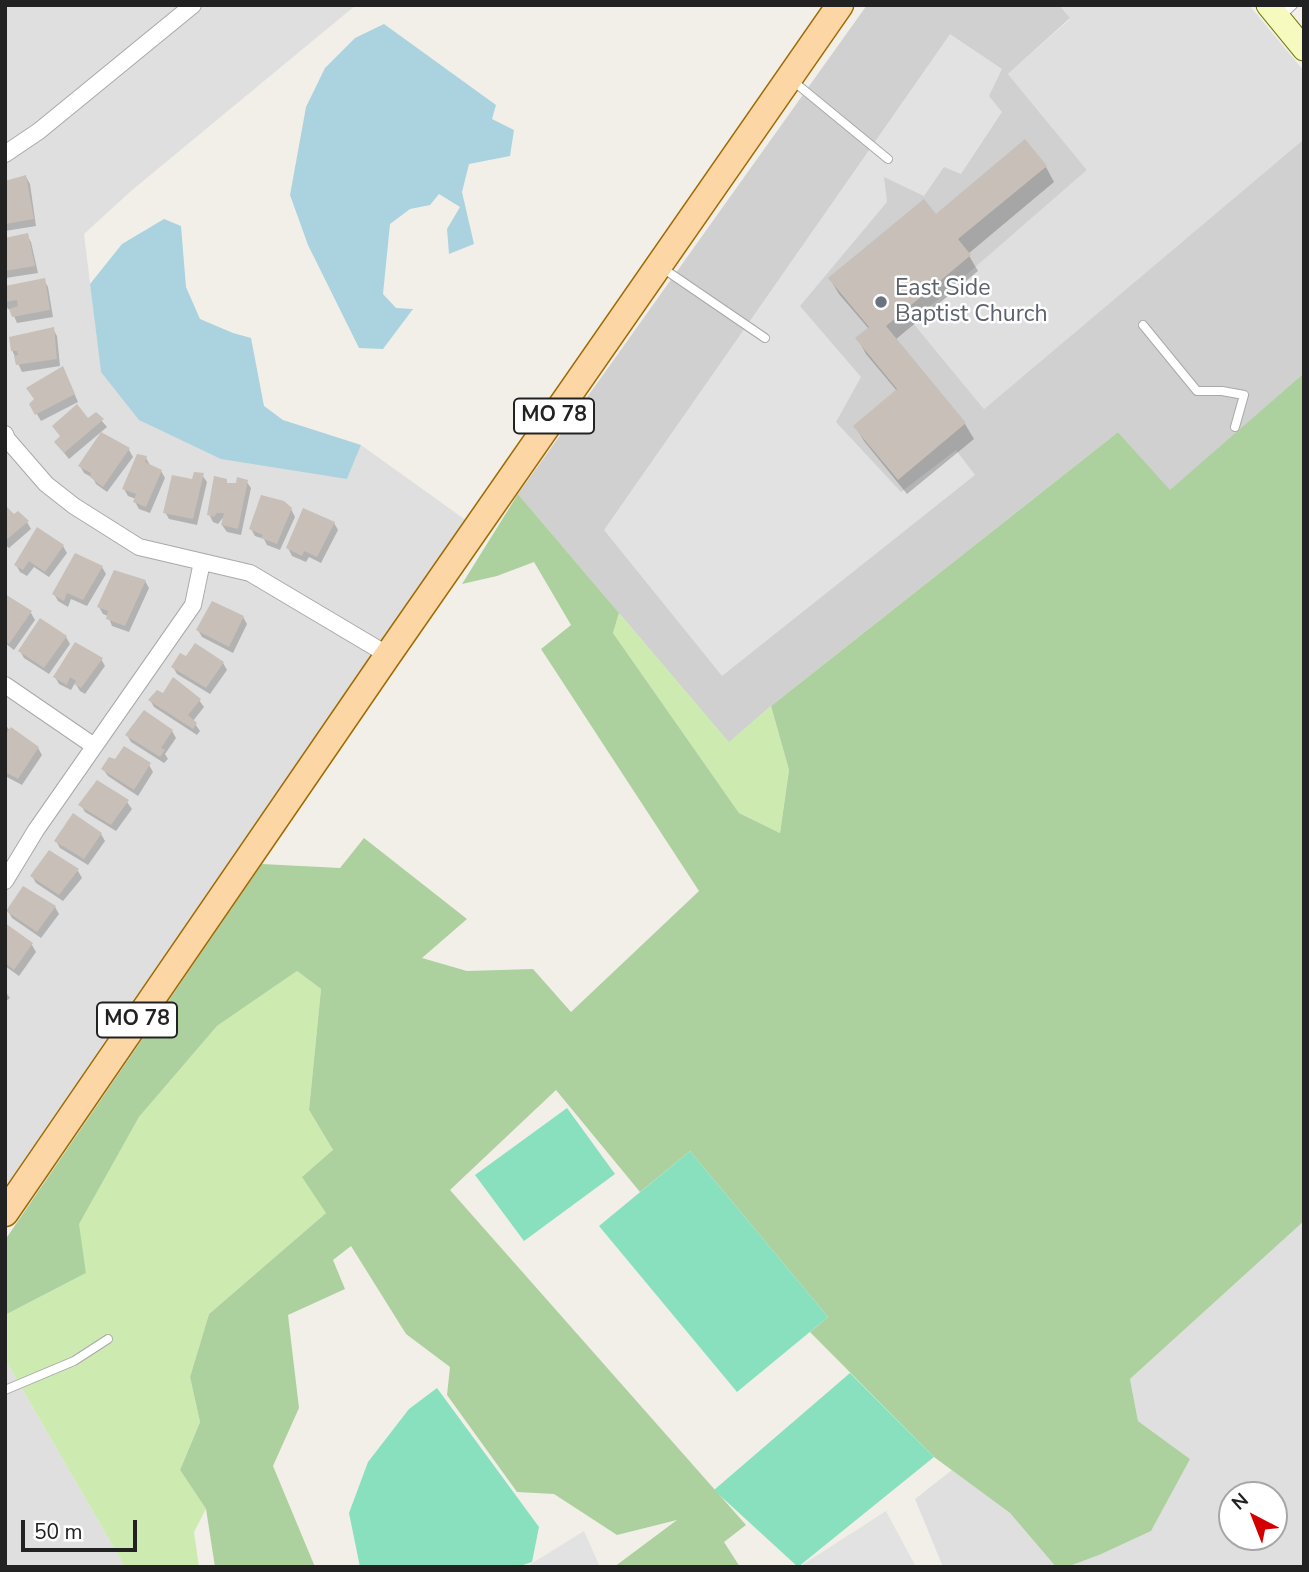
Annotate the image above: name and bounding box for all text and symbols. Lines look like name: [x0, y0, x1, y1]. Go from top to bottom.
place label: East Side Baptist Church: [895, 275, 1048, 329]
marker: East Side Baptist Church: [873, 294, 889, 310]
road number: MO 78: [514, 398, 594, 434]
road number: MO 78: [97, 1002, 177, 1038]
north arrow: [1218, 1481, 1288, 1551]
text: N: [1226, 1487, 1254, 1516]
scale bar: [24, 1506, 140, 1550]
text: 50 m: [34, 1518, 83, 1546]

